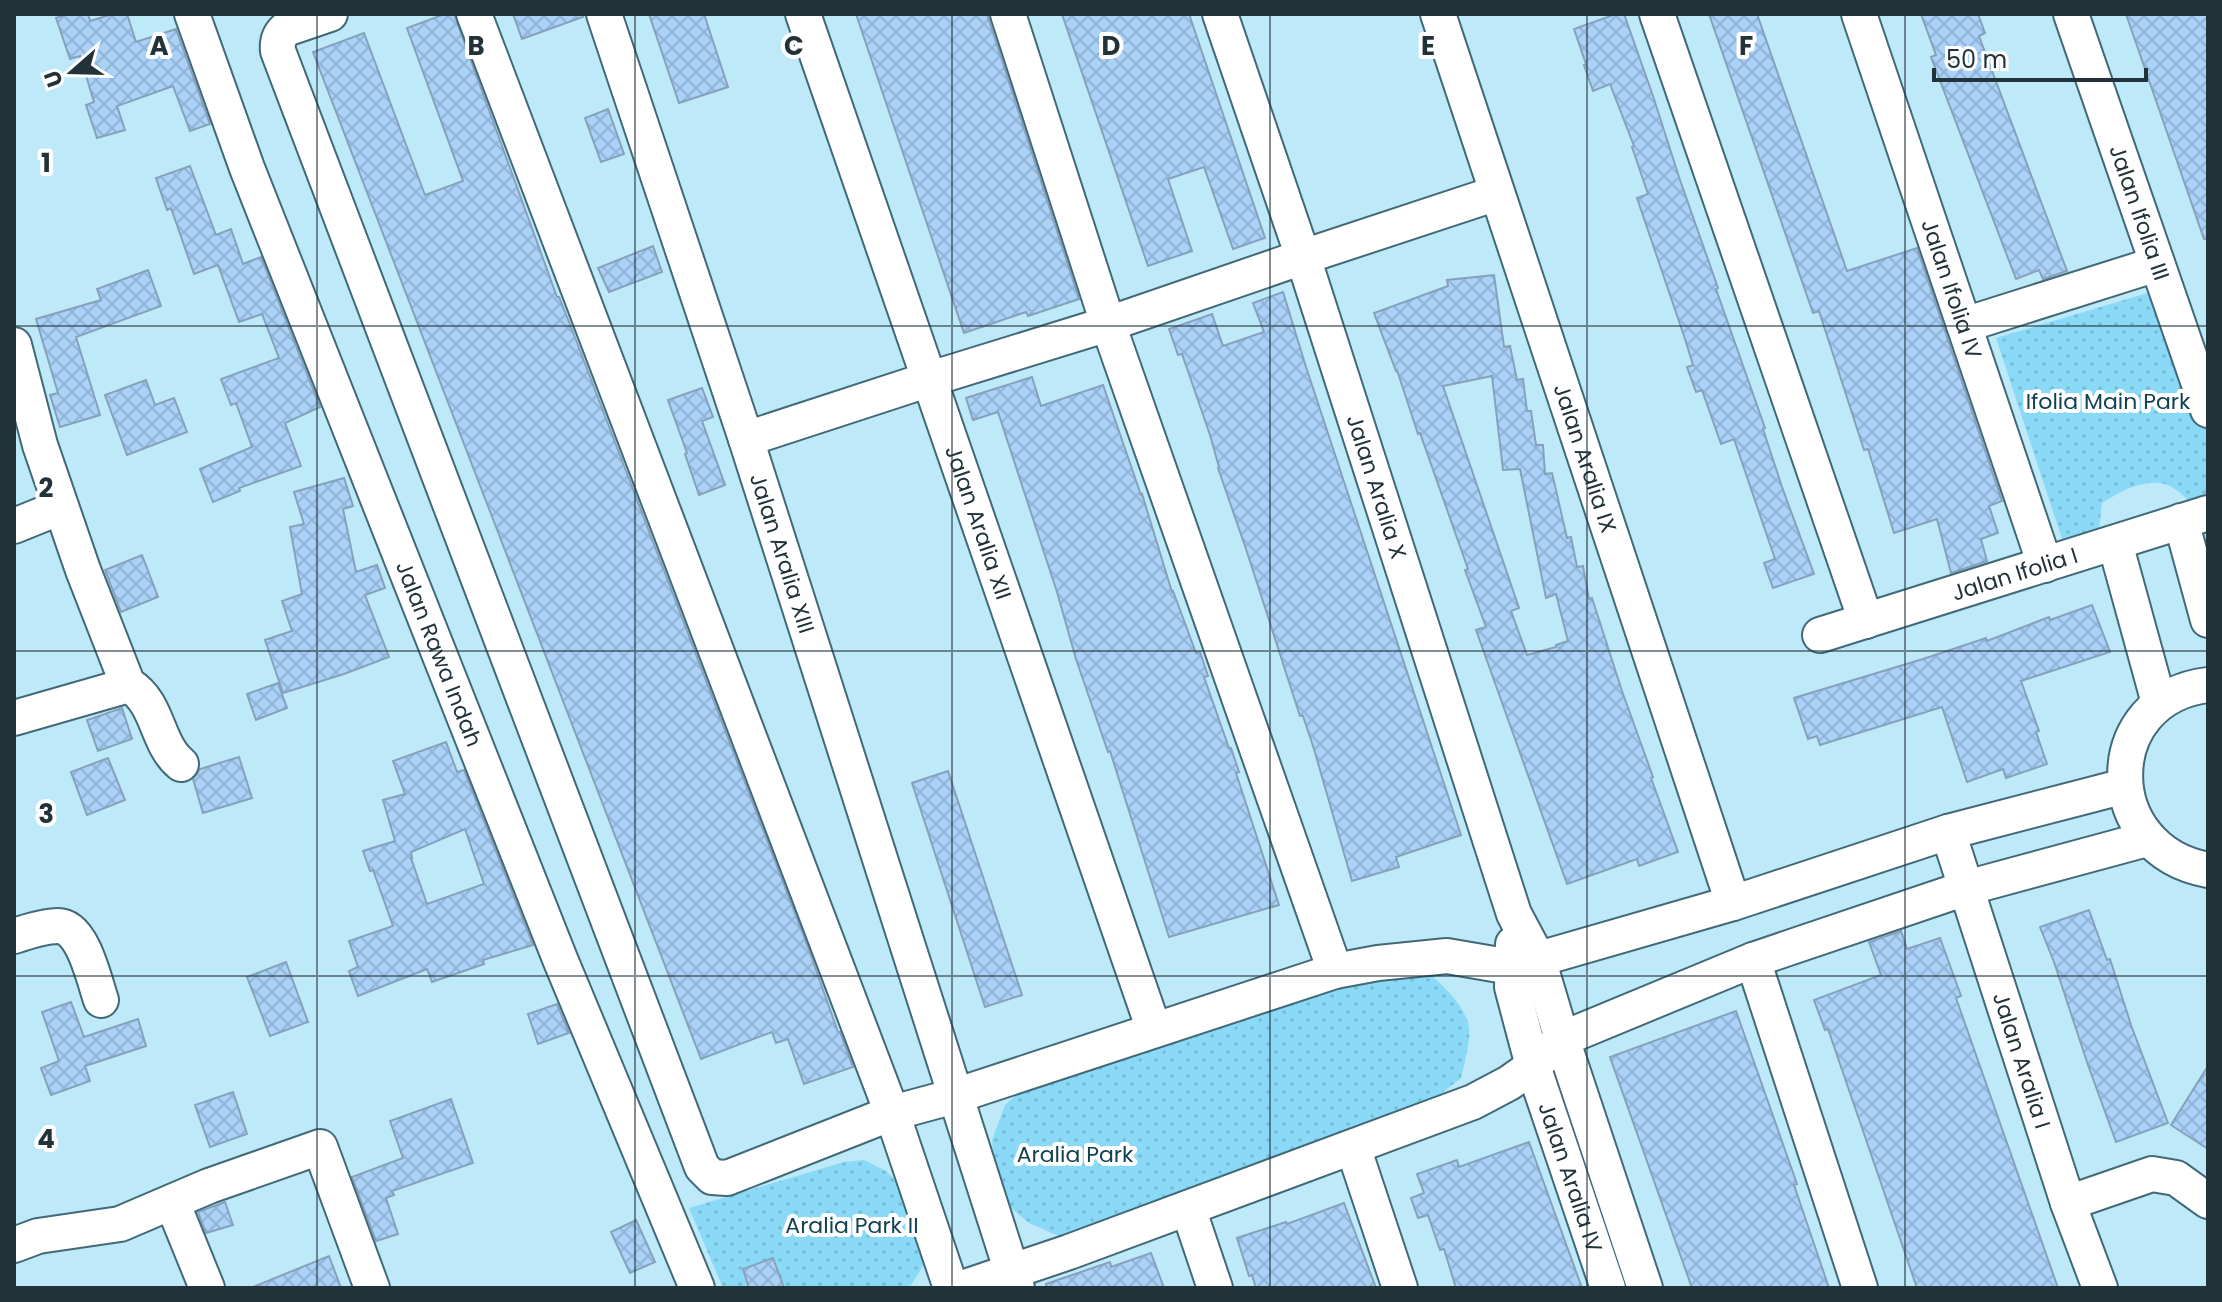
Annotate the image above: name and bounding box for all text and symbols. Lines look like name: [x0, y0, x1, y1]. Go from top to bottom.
text: A: [149, 28, 169, 64]
text: B: [467, 28, 485, 64]
text: C: [784, 28, 804, 64]
text: D: [1102, 28, 1121, 64]
text: E: [1421, 28, 1435, 64]
text: F: [1739, 28, 1753, 64]
north arrow: [32, 32, 112, 112]
scale bar: [1934, 32, 2146, 82]
text: 50 m: [1946, 43, 2007, 76]
text: U: [36, 66, 71, 91]
street label: Jalan Ifolia III: [2101, 141, 2177, 285]
text: 1: [41, 145, 51, 181]
street label: Jalan Ifolia IV: [1913, 215, 1989, 363]
street label: Jalan Aralia IX: [1546, 380, 1624, 537]
park label: Ifolia Main Park: [2026, 386, 2191, 417]
street label: Jalan Aralia X: [1339, 411, 1414, 563]
street label: Jalan Aralia XII: [937, 442, 1019, 604]
street label: Jalan Aralia XIII: [742, 469, 822, 637]
text: 2: [39, 470, 54, 506]
street label: Jalan Ifolia I: [1948, 540, 2082, 609]
street label: Jalan Rawa Indah: [388, 557, 489, 751]
text: 3: [38, 796, 54, 832]
street label: Jalan Aralia I: [1985, 988, 2058, 1133]
street label: Jalan Aralia IV: [1530, 1098, 1610, 1257]
text: 4: [37, 1121, 55, 1157]
park label: Aralia Park: [1017, 1139, 1134, 1170]
park label: Aralia Park II: [785, 1210, 919, 1241]

